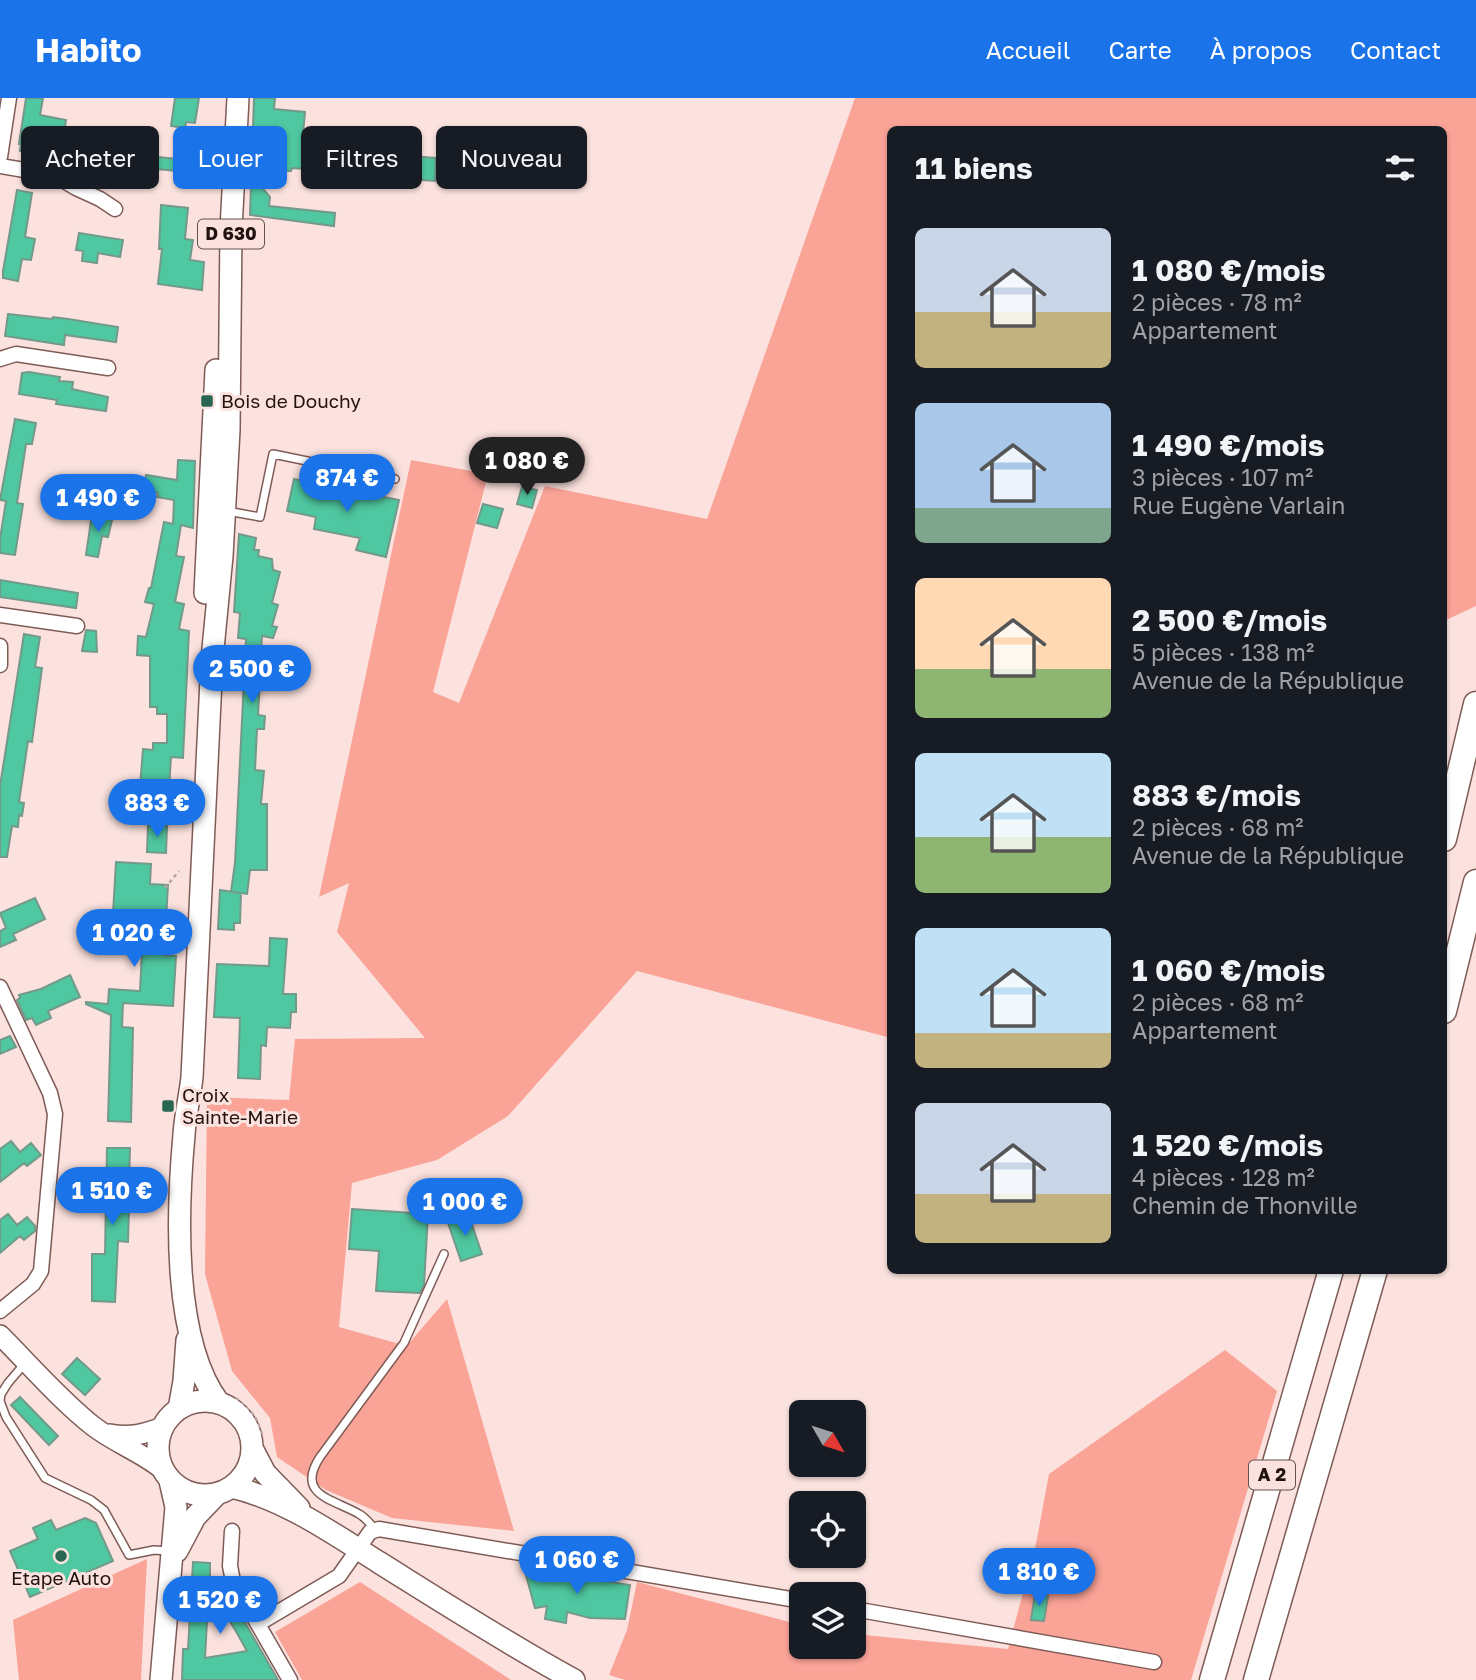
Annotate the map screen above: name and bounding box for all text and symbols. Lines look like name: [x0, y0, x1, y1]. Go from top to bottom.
text: Habito: [35, 30, 142, 69]
text: Accueil: [986, 35, 1070, 64]
text: Carte: [1108, 35, 1172, 64]
text: À propos: [1210, 35, 1312, 64]
text: Contact: [1350, 35, 1441, 64]
chip: Acheter: [21, 126, 159, 189]
chip: Louer: [173, 126, 287, 189]
chip: Filtres: [301, 126, 422, 189]
chip: Nouveau: [436, 126, 587, 189]
icon: filters: [1381, 149, 1419, 187]
text: 11 biens: [915, 150, 1033, 186]
road number: D 630: [198, 219, 264, 248]
text: 1 080 €/mois: [1132, 252, 1325, 288]
icon: home: [971, 256, 1055, 340]
text: 2 pièces · 78 m²: [1132, 288, 1302, 316]
text: Appartement: [1132, 316, 1277, 344]
place label: Bois de Douchy: [221, 389, 361, 412]
marker: Bois de Douchy: [199, 393, 215, 409]
text: 1 490 €/mois: [1132, 427, 1325, 463]
icon: home: [971, 431, 1055, 515]
pin: 1 080 €: [462, 438, 592, 497]
text: 1 080 €: [485, 446, 569, 474]
pin: 874 €: [298, 454, 396, 514]
text: 874 €: [315, 463, 379, 491]
text: 3 pièces · 107 m²: [1132, 463, 1313, 491]
pin: 1 490 €: [33, 474, 163, 534]
text: 1 490 €: [56, 483, 140, 511]
text: Rue Eugène Varlain: [1132, 491, 1346, 519]
text: 2 500 €/mois: [1132, 602, 1327, 638]
icon: home: [971, 606, 1055, 690]
text: 5 pièces · 138 m²: [1132, 638, 1314, 666]
pin: 2 500 €: [187, 646, 317, 705]
text: 2 500 €: [209, 654, 295, 682]
text: Avenue de la République: [1132, 666, 1404, 694]
text: 883 €/mois: [1132, 777, 1301, 813]
pin: 883 €: [108, 780, 206, 839]
icon: home: [971, 781, 1055, 865]
text: 883 €: [124, 788, 190, 816]
text: 2 pièces · 68 m²: [1132, 813, 1304, 841]
text: Avenue de la République: [1132, 841, 1404, 869]
pin: 1 020 €: [69, 910, 199, 969]
text: 1 020 €: [92, 918, 176, 946]
text: 1 060 €/mois: [1132, 952, 1325, 988]
icon: home: [971, 956, 1055, 1040]
text: 2 pièces · 68 m²: [1132, 988, 1304, 1016]
text: Appartement: [1132, 1016, 1277, 1044]
place label: Croix Sainte-Marie: [182, 1083, 298, 1128]
marker: Croix Sainte-Marie: [160, 1098, 176, 1114]
text: 1 520 €/mois: [1132, 1127, 1323, 1163]
icon: home: [971, 1131, 1055, 1215]
text: 4 pièces · 128 m²: [1132, 1163, 1315, 1191]
pin: 1 510 €: [47, 1168, 177, 1227]
text: 1 510 €: [72, 1176, 152, 1204]
pin: 1 000 €: [400, 1178, 530, 1238]
text: 1 000 €: [423, 1187, 507, 1215]
text: Chemin de Thonville: [1132, 1191, 1358, 1219]
north arrow: [789, 1400, 866, 1477]
map controls: [789, 1400, 866, 1659]
road number: A 2: [1249, 1460, 1295, 1490]
button: locate: [789, 1491, 866, 1568]
pin: 1 060 €: [512, 1536, 642, 1596]
text: 1 060 €: [535, 1545, 619, 1573]
marker: Etape Auto: [53, 1548, 69, 1564]
pin: 1 810 €: [974, 1548, 1104, 1608]
text: 1 810 €: [998, 1557, 1080, 1585]
place label: Etape Auto: [11, 1566, 111, 1589]
pin: 1 520 €: [155, 1576, 285, 1636]
button: layers: [789, 1582, 866, 1659]
text: 1 520 €: [179, 1585, 261, 1613]

